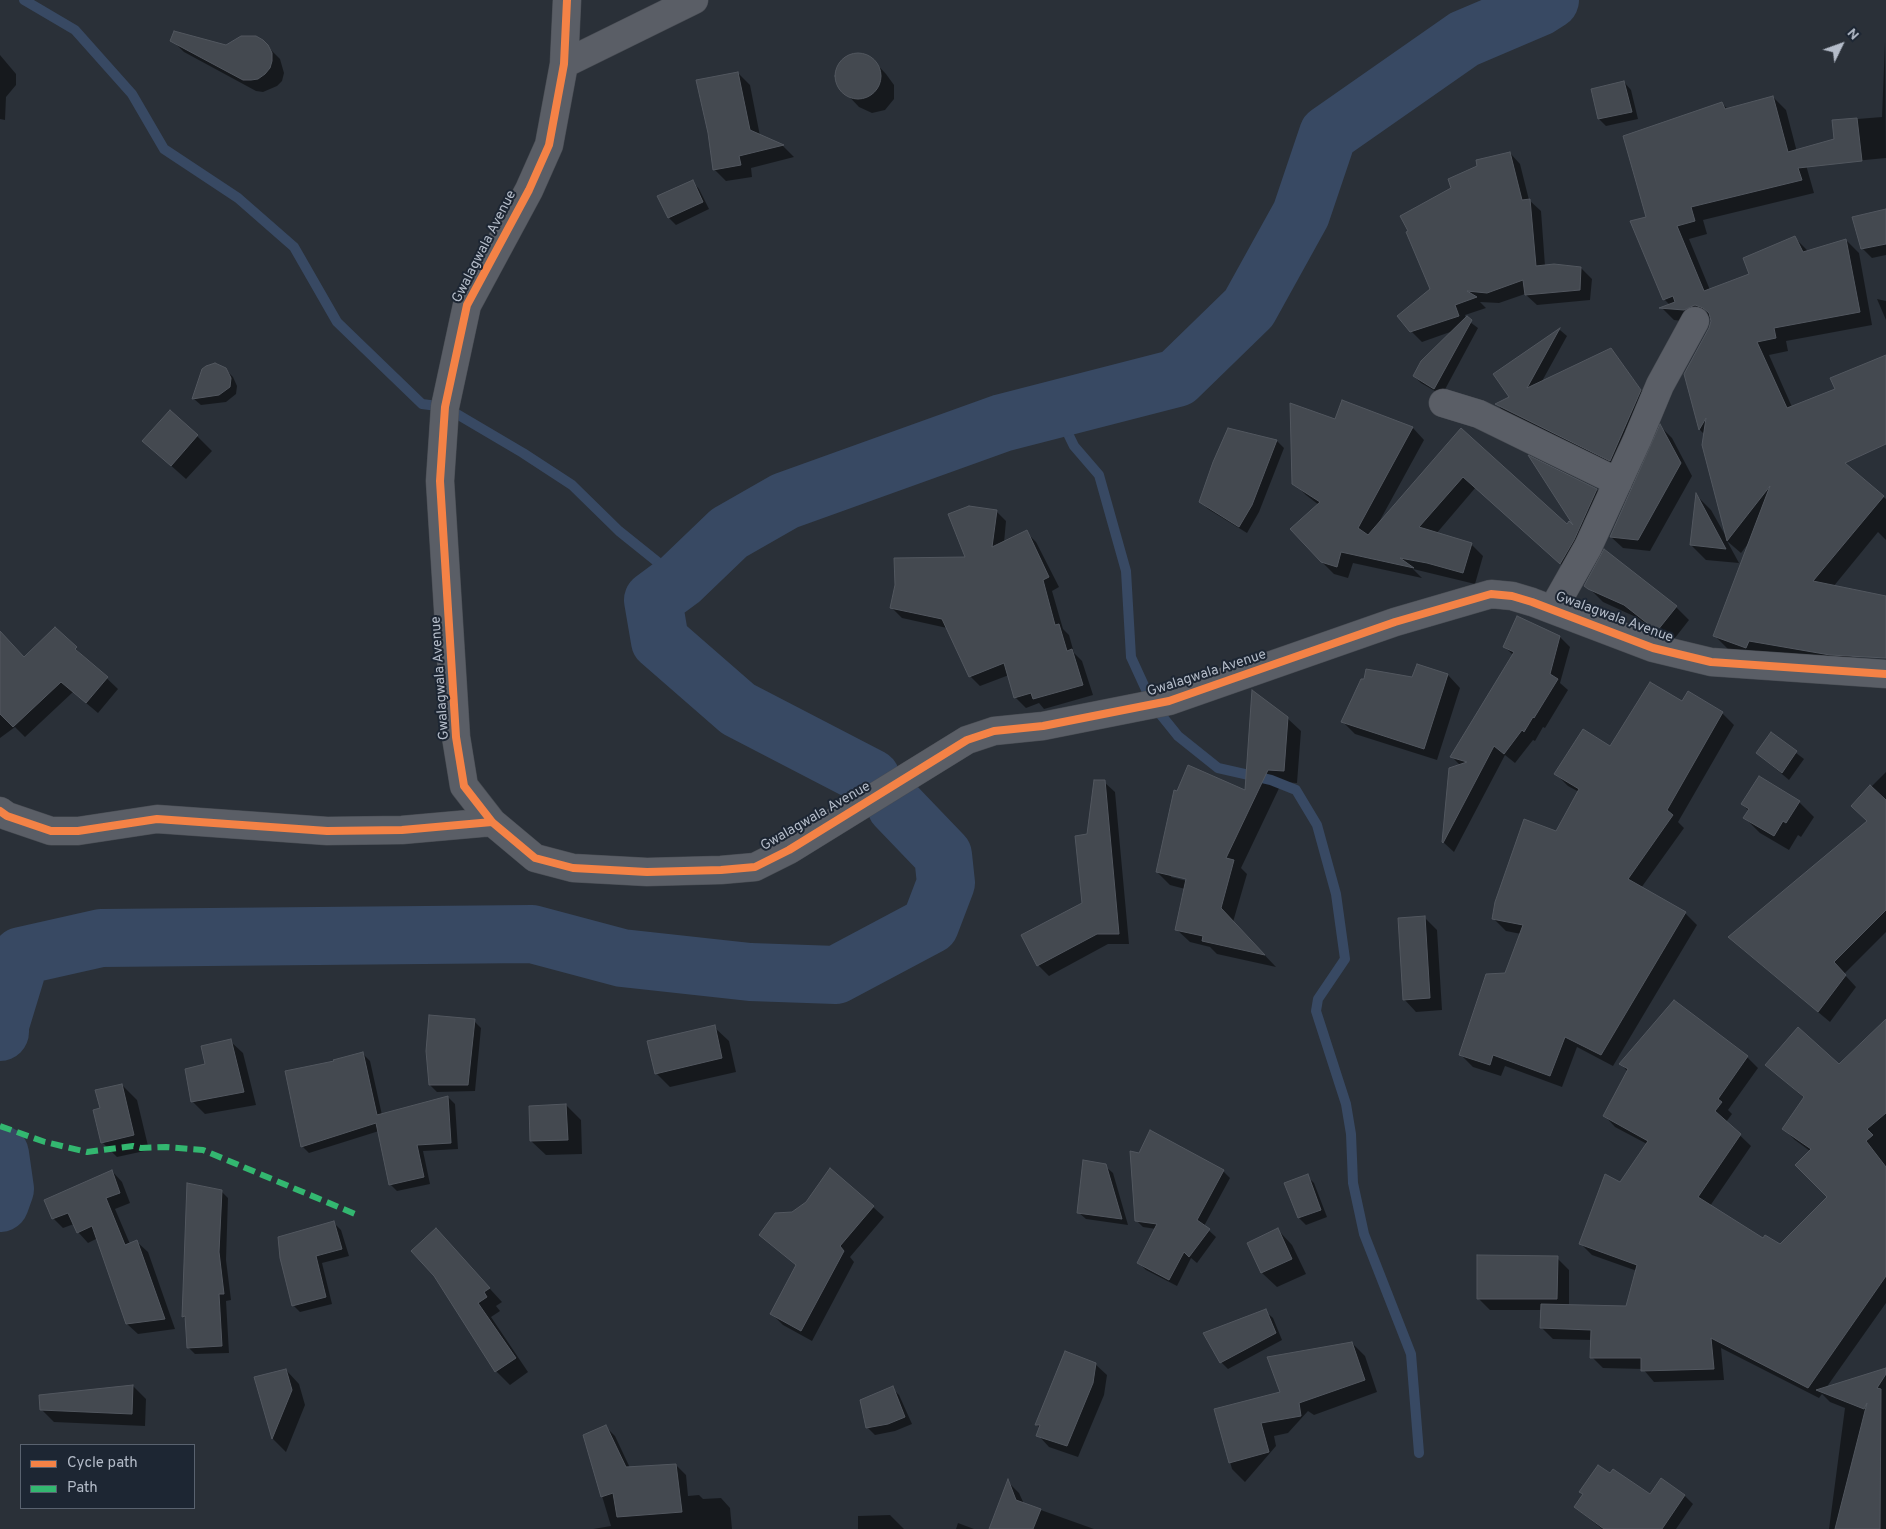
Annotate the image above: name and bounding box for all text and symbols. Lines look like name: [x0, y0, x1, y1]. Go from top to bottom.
north arrow: [1816, 20, 1866, 70]
text: N: [1843, 25, 1862, 44]
street label: Gwalagwala Avenue: [449, 188, 521, 306]
street label: Gwalagwala Avenue: [1553, 589, 1675, 647]
street label: Gwalagwala Avenue: [428, 616, 454, 740]
street label: Gwalagwala Avenue: [1145, 647, 1269, 701]
street label: Gwalagwala Avenue: [758, 779, 874, 855]
legend: [20, 1444, 195, 1509]
text: Cycle path: [67, 1454, 138, 1473]
text: Path: [67, 1479, 98, 1498]

